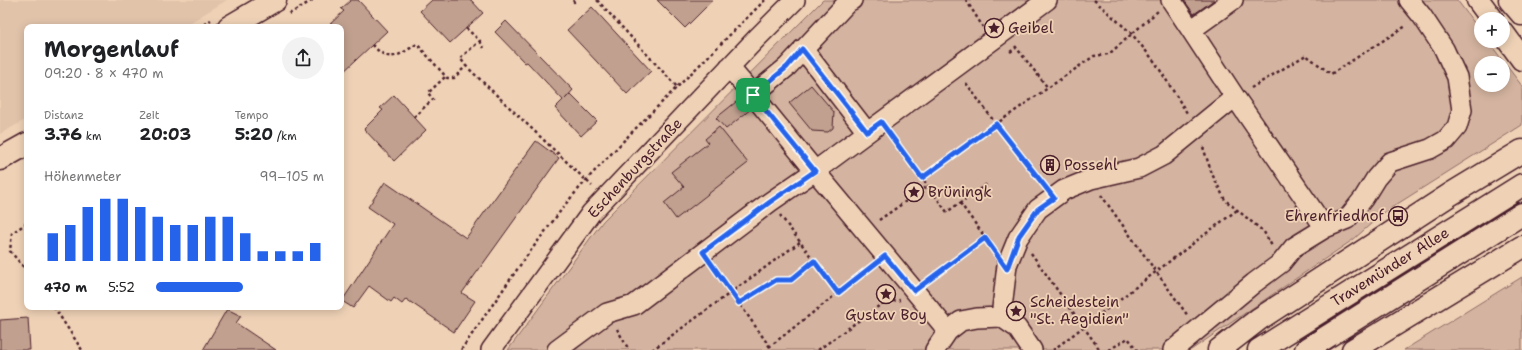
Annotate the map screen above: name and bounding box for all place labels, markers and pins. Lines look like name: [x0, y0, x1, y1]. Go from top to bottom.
place icon: Geibel: [983, 17, 1005, 39]
place label: Geibel: [1008, 18, 1054, 38]
pin: [736, 78, 770, 112]
building icon: Possehl: [1039, 154, 1061, 176]
place label: Possehl: [1064, 155, 1118, 175]
place icon: Brüningk: [903, 181, 925, 203]
place label: Brüningk: [928, 182, 992, 202]
bus stop icon: Ehrenfriedhof: [1387, 205, 1409, 227]
place label: Ehrenfriedhof: [1285, 206, 1385, 226]
place icon: Gustav Boy: [875, 283, 897, 305]
place label: Scheidestein "St. Aegidien": [1030, 292, 1129, 329]
place icon: Scheidestein "St. Aegidien": [1005, 300, 1027, 322]
place label: Gustav Boy: [845, 305, 927, 325]

